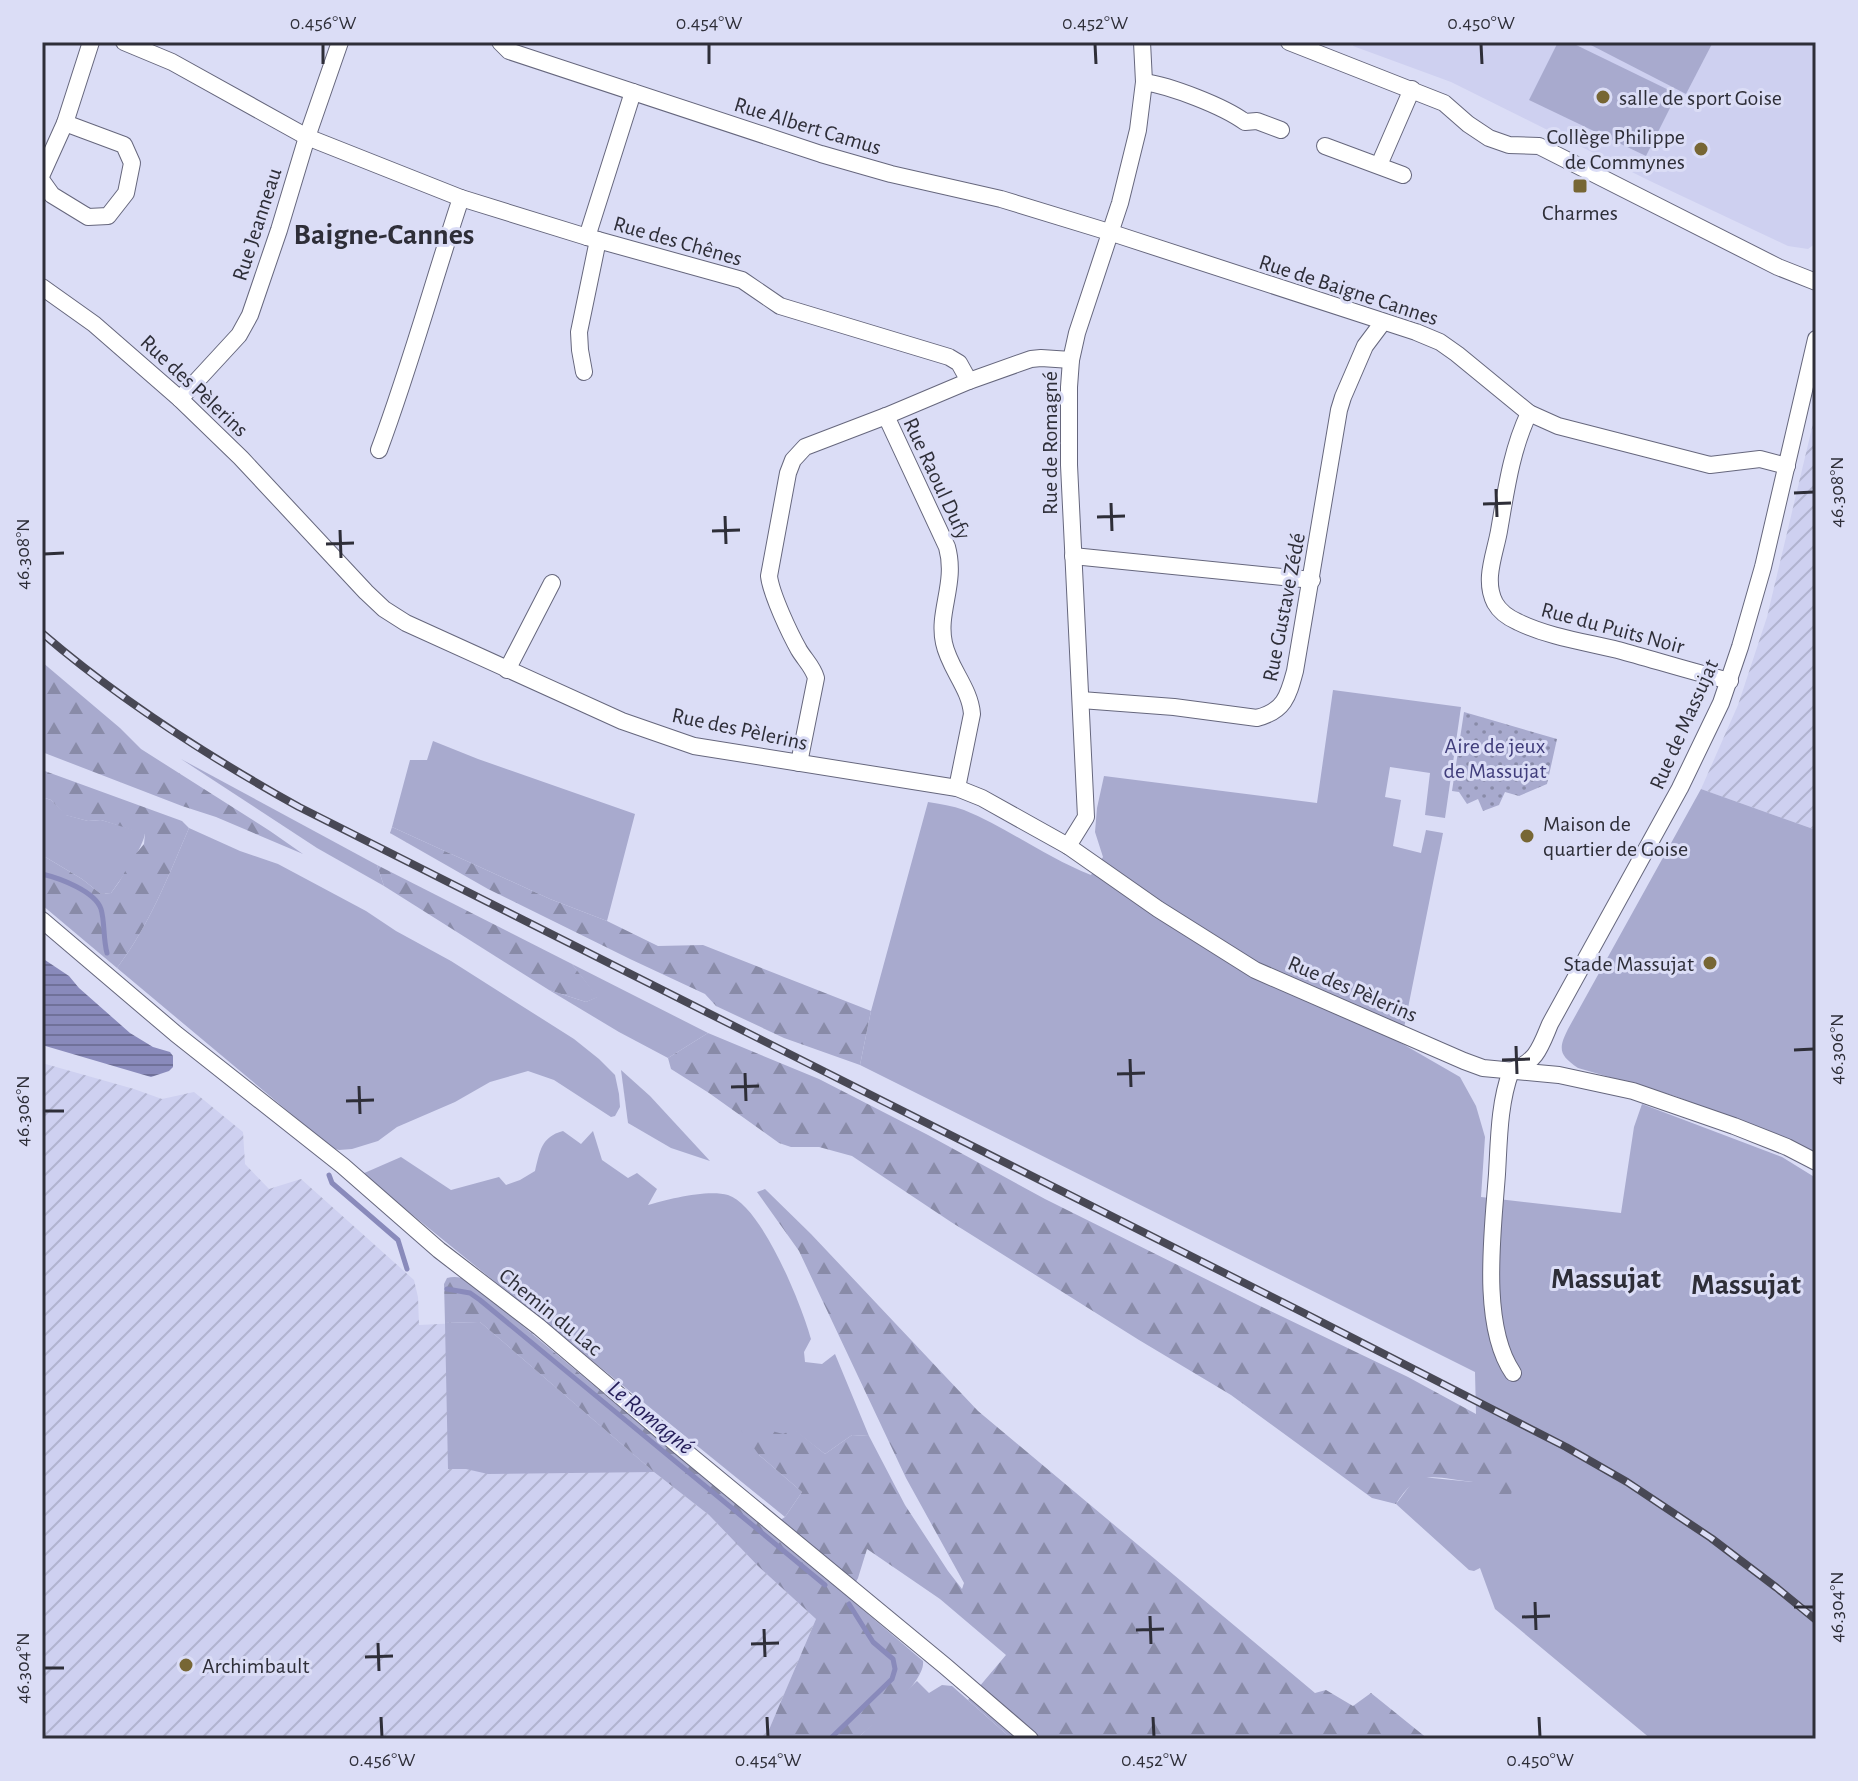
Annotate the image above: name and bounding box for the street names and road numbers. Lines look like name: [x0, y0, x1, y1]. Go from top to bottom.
street label: Rue Albert Camus: [732, 93, 884, 159]
street label: Rue Jeanneau: [228, 165, 286, 283]
street label: Rue des Chênes: [611, 212, 745, 270]
street label: Rue de Baigne Cannes: [1256, 251, 1441, 329]
street label: Rue des Pèlerins: [136, 331, 252, 441]
street label: Rue de Romagné: [1039, 371, 1061, 515]
street label: Rue Raoul Dufy: [899, 414, 975, 543]
street label: Rue Gustave Zédé: [1259, 531, 1309, 684]
street label: Rue du Puits Noir: [1539, 598, 1687, 658]
street label: Rue de Massujat: [1645, 656, 1722, 793]
street label: Rue des Pèlerins: [670, 704, 810, 754]
street label: Rue des Pèlerins: [1285, 952, 1421, 1026]
street label: Chemin du Lac: [495, 1264, 606, 1360]

